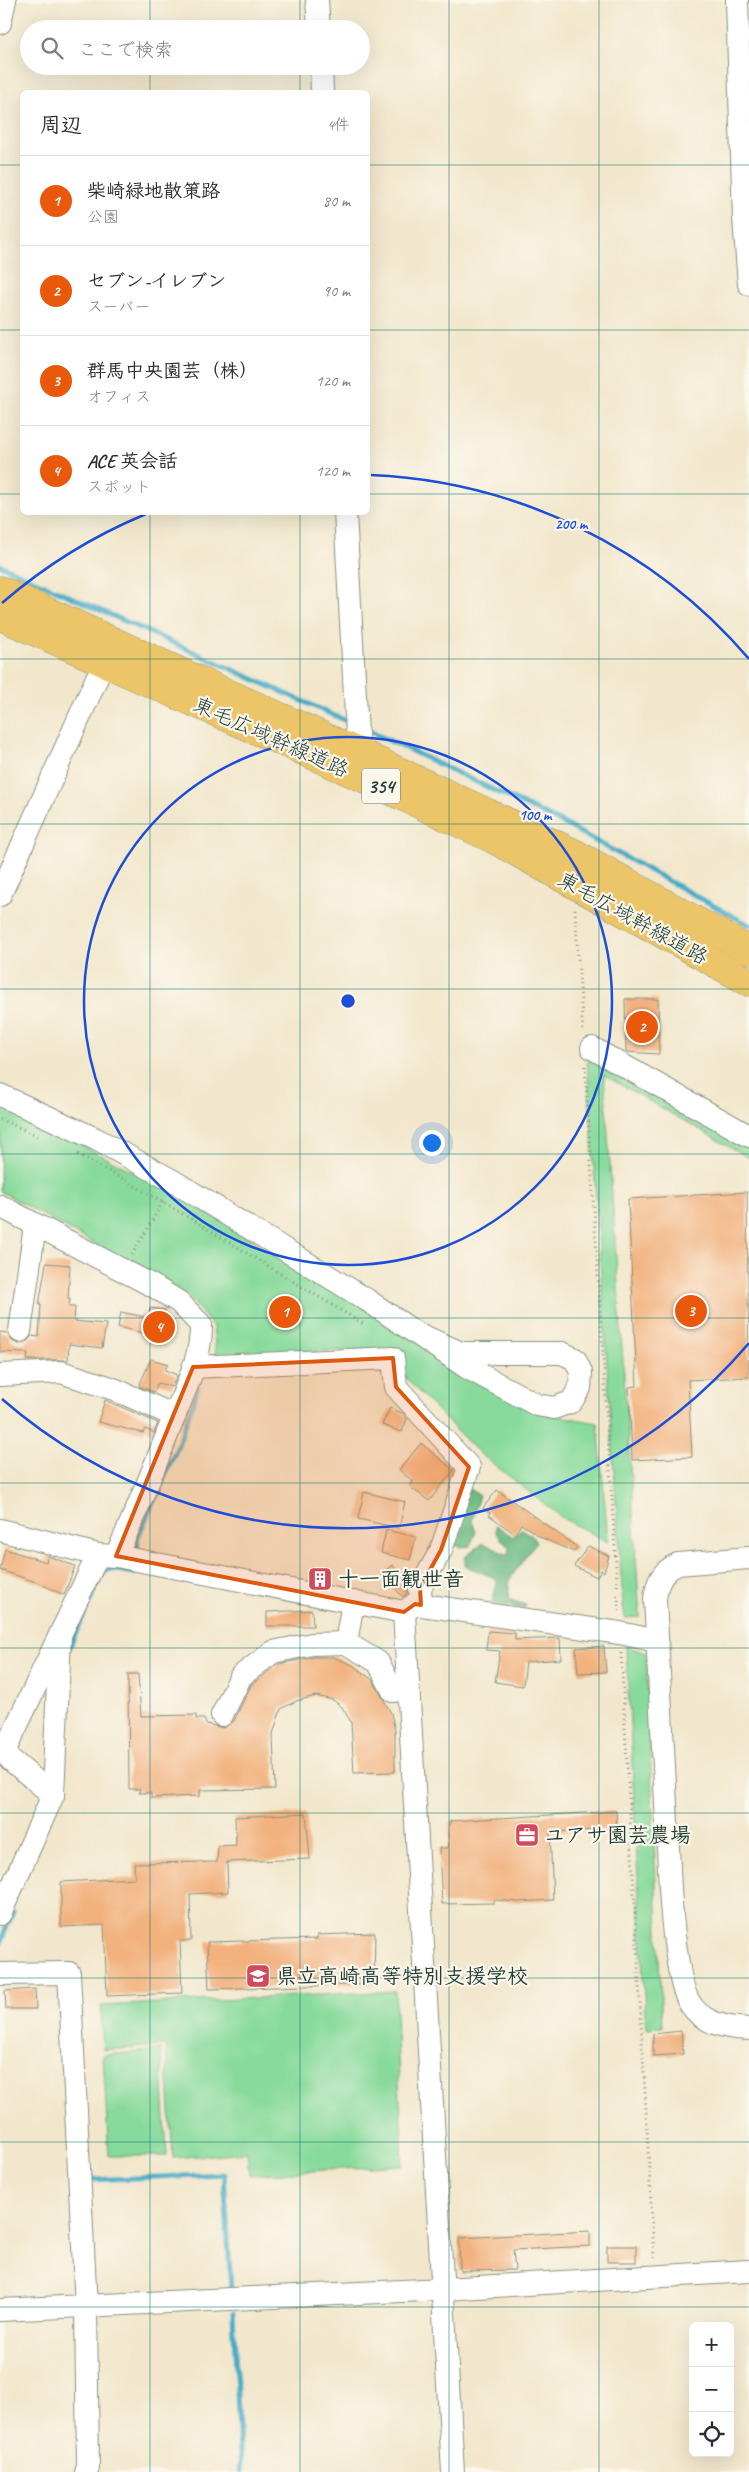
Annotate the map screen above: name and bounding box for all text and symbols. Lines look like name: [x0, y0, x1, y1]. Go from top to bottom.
search box: [20, 20, 370, 75]
icon: search: [38, 34, 66, 62]
text: ここで検索: [78, 38, 173, 62]
text: 周辺: [40, 112, 82, 138]
text: 4件: [327, 115, 350, 135]
text: 柴崎緑地散策路: [87, 179, 220, 203]
text: 1: [52, 191, 60, 211]
text: 80 m: [323, 191, 350, 211]
text: 公園: [87, 207, 119, 227]
text: セブン-イレブン: [87, 269, 226, 293]
text: 2: [52, 281, 60, 301]
text: 90 m: [323, 281, 350, 301]
text: スーパー: [87, 297, 150, 317]
text: 群馬中央園芸（株）: [87, 359, 258, 383]
text: 3: [52, 371, 60, 391]
text: 120 m: [316, 371, 350, 391]
text: オフィス: [87, 387, 151, 407]
text: ACE 英会話: [87, 449, 177, 473]
text: 4: [52, 461, 60, 481]
text: 120 m: [316, 461, 350, 481]
text: スポット: [87, 477, 151, 497]
text: 200 m: [555, 515, 589, 534]
street label: 東毛広域幹線道路: [189, 691, 353, 783]
road number: 354: [362, 768, 400, 804]
text: 100 m: [519, 806, 553, 825]
street label: 東毛広域幹線道路: [553, 866, 713, 970]
centre of rings: [339, 992, 357, 1010]
pin: 2: [626, 1008, 658, 1046]
your location: [419, 1130, 445, 1156]
pin: 3: [675, 1292, 707, 1330]
pin: 1: [269, 1293, 301, 1331]
pin: 4: [143, 1308, 175, 1346]
building icon: 十一面観世音: [307, 1566, 333, 1592]
place label: 十一面観世音: [338, 1566, 464, 1592]
office icon: ユアサ園芸農場: [514, 1822, 540, 1848]
place label: ユアサ園芸農場: [544, 1822, 691, 1848]
school or university icon: 県立高崎高等特別支援学校: [245, 1963, 271, 1989]
place label: 県立高崎高等特別支援学校: [276, 1963, 528, 1989]
map controls: [689, 2322, 734, 2457]
button: +: [689, 2322, 734, 2367]
button: −: [689, 2367, 734, 2412]
button: locate: [689, 2412, 734, 2457]

